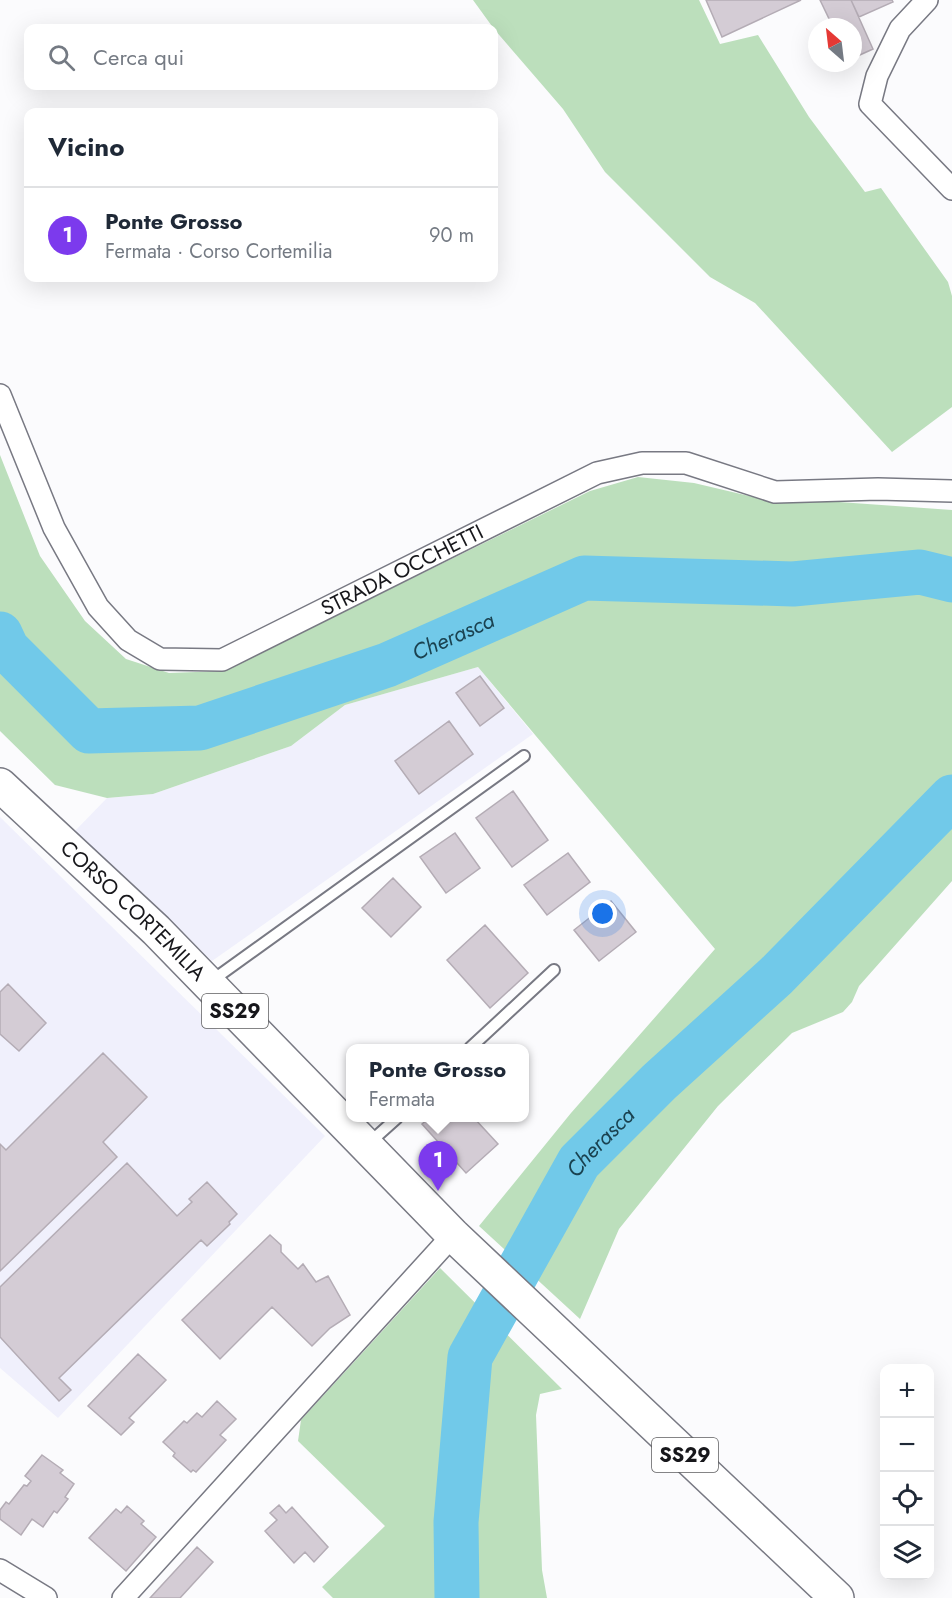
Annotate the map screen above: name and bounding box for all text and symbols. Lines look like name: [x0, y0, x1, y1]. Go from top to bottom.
north arrow: [808, 18, 862, 72]
search box: [24, 24, 498, 90]
icon: search: [45, 41, 78, 74]
text: Cerca qui: [93, 41, 184, 73]
text: Vicino: [48, 128, 125, 166]
text: Ponte Grosso: [105, 205, 243, 237]
text: 1: [62, 221, 73, 250]
text: 90 m: [429, 221, 474, 250]
text: Fermata · Corso Cortemilia: [105, 237, 332, 266]
street label: STRADA OCCHETTI: [316, 517, 488, 623]
water label: Cherasca: [407, 604, 499, 668]
street label: CORSO CORTEMILIA: [54, 833, 213, 988]
your location: [588, 899, 617, 928]
road number: SS29: [202, 994, 268, 1028]
popup: [346, 1044, 529, 1122]
text: Ponte Grosso: [369, 1053, 506, 1085]
text: Fermata: [369, 1085, 435, 1114]
water label: Cherasca: [558, 1099, 642, 1183]
pin: 1: [418, 1142, 458, 1191]
map controls: [880, 1364, 934, 1580]
button: +: [880, 1364, 934, 1418]
button: −: [880, 1418, 934, 1472]
road number: SS29: [652, 1438, 718, 1472]
button: locate: [880, 1472, 934, 1526]
button: layers: [880, 1526, 934, 1580]

